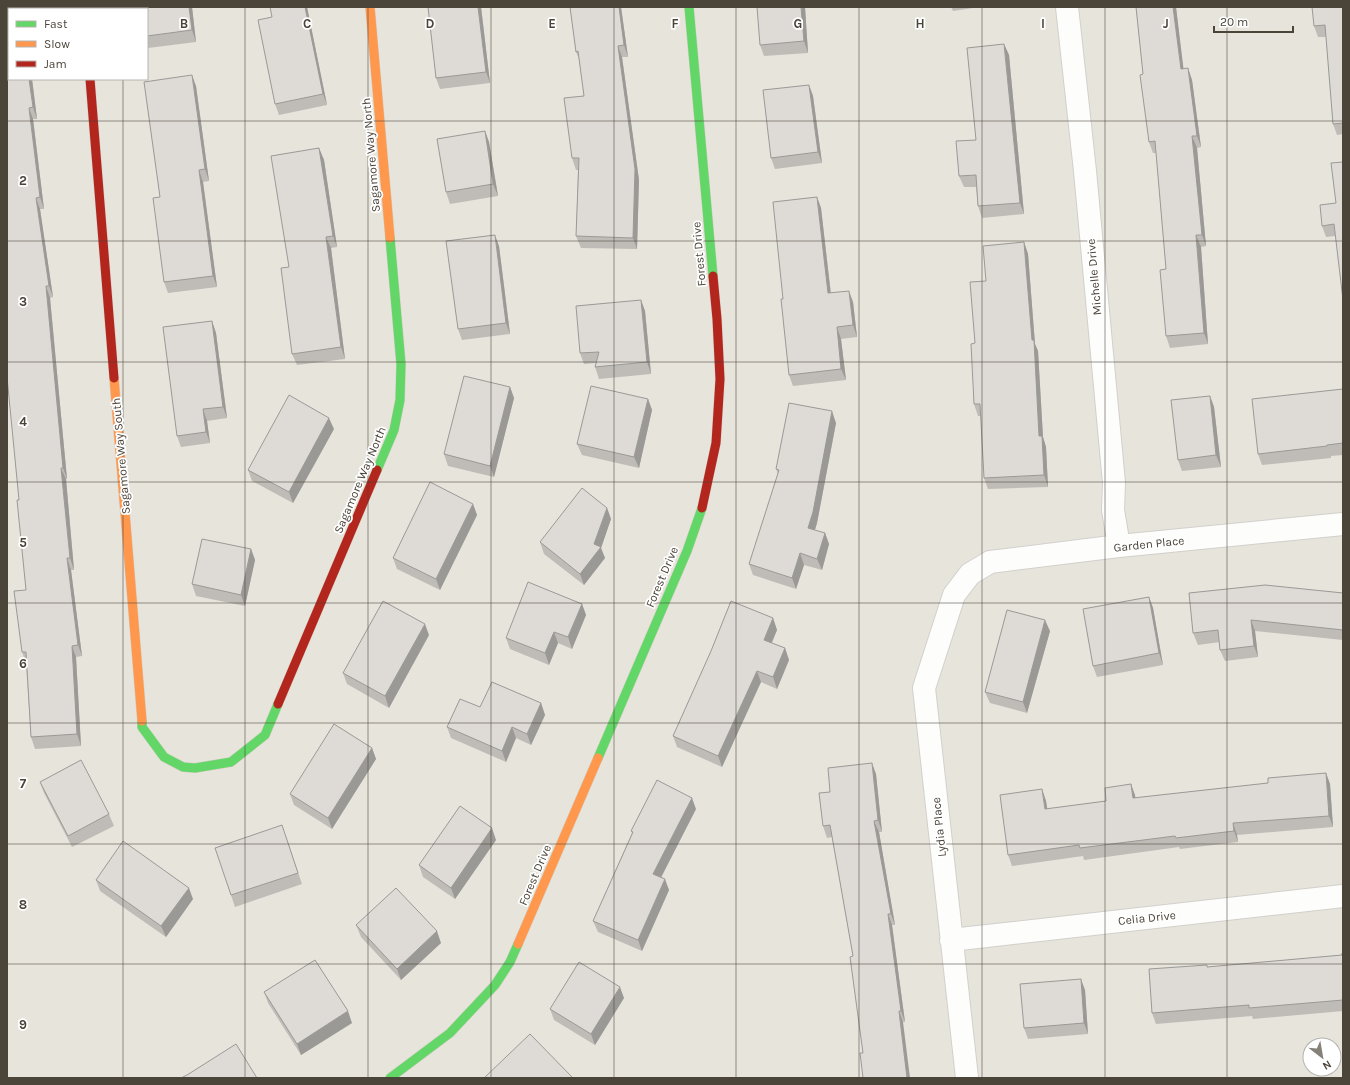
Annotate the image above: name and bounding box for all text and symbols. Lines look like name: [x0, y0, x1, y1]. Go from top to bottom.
legend: [8, 8, 148, 80]
scale bar: [1214, 8, 1293, 34]
text: 20 m: [1220, 15, 1248, 29]
text: B: [180, 16, 188, 31]
text: C: [303, 16, 311, 31]
text: D: [426, 16, 435, 31]
text: E: [548, 16, 556, 31]
text: F: [671, 16, 679, 31]
text: G: [794, 16, 802, 31]
text: H: [915, 16, 925, 31]
text: I: [1041, 16, 1045, 31]
text: J: [1163, 16, 1169, 31]
text: Fast: [44, 17, 68, 31]
text: Slow: [44, 37, 70, 51]
text: Jam: [44, 57, 67, 71]
street label: Sagamore Way North: [359, 97, 383, 213]
text: 2: [19, 173, 27, 188]
street label: Forest Drive: [689, 221, 709, 287]
street label: Michelle Drive: [1084, 238, 1104, 316]
text: 3: [19, 294, 27, 309]
street label: Sagamore Way South: [109, 397, 133, 515]
text: 4: [19, 414, 27, 429]
street label: Sagamore Way North: [331, 425, 389, 535]
street label: Garden Place: [1113, 533, 1185, 555]
text: 5: [19, 535, 27, 550]
street label: Forest Drive: [643, 544, 681, 610]
text: 6: [19, 656, 27, 671]
text: 7: [20, 776, 27, 791]
street label: Lydia Place: [929, 796, 949, 858]
street label: Forest Drive: [516, 842, 554, 908]
text: 8: [19, 897, 27, 912]
street label: Celia Drive: [1117, 908, 1177, 928]
text: 9: [19, 1017, 27, 1032]
north arrow: [1302, 1037, 1342, 1077]
text: N: [1320, 1058, 1334, 1073]

